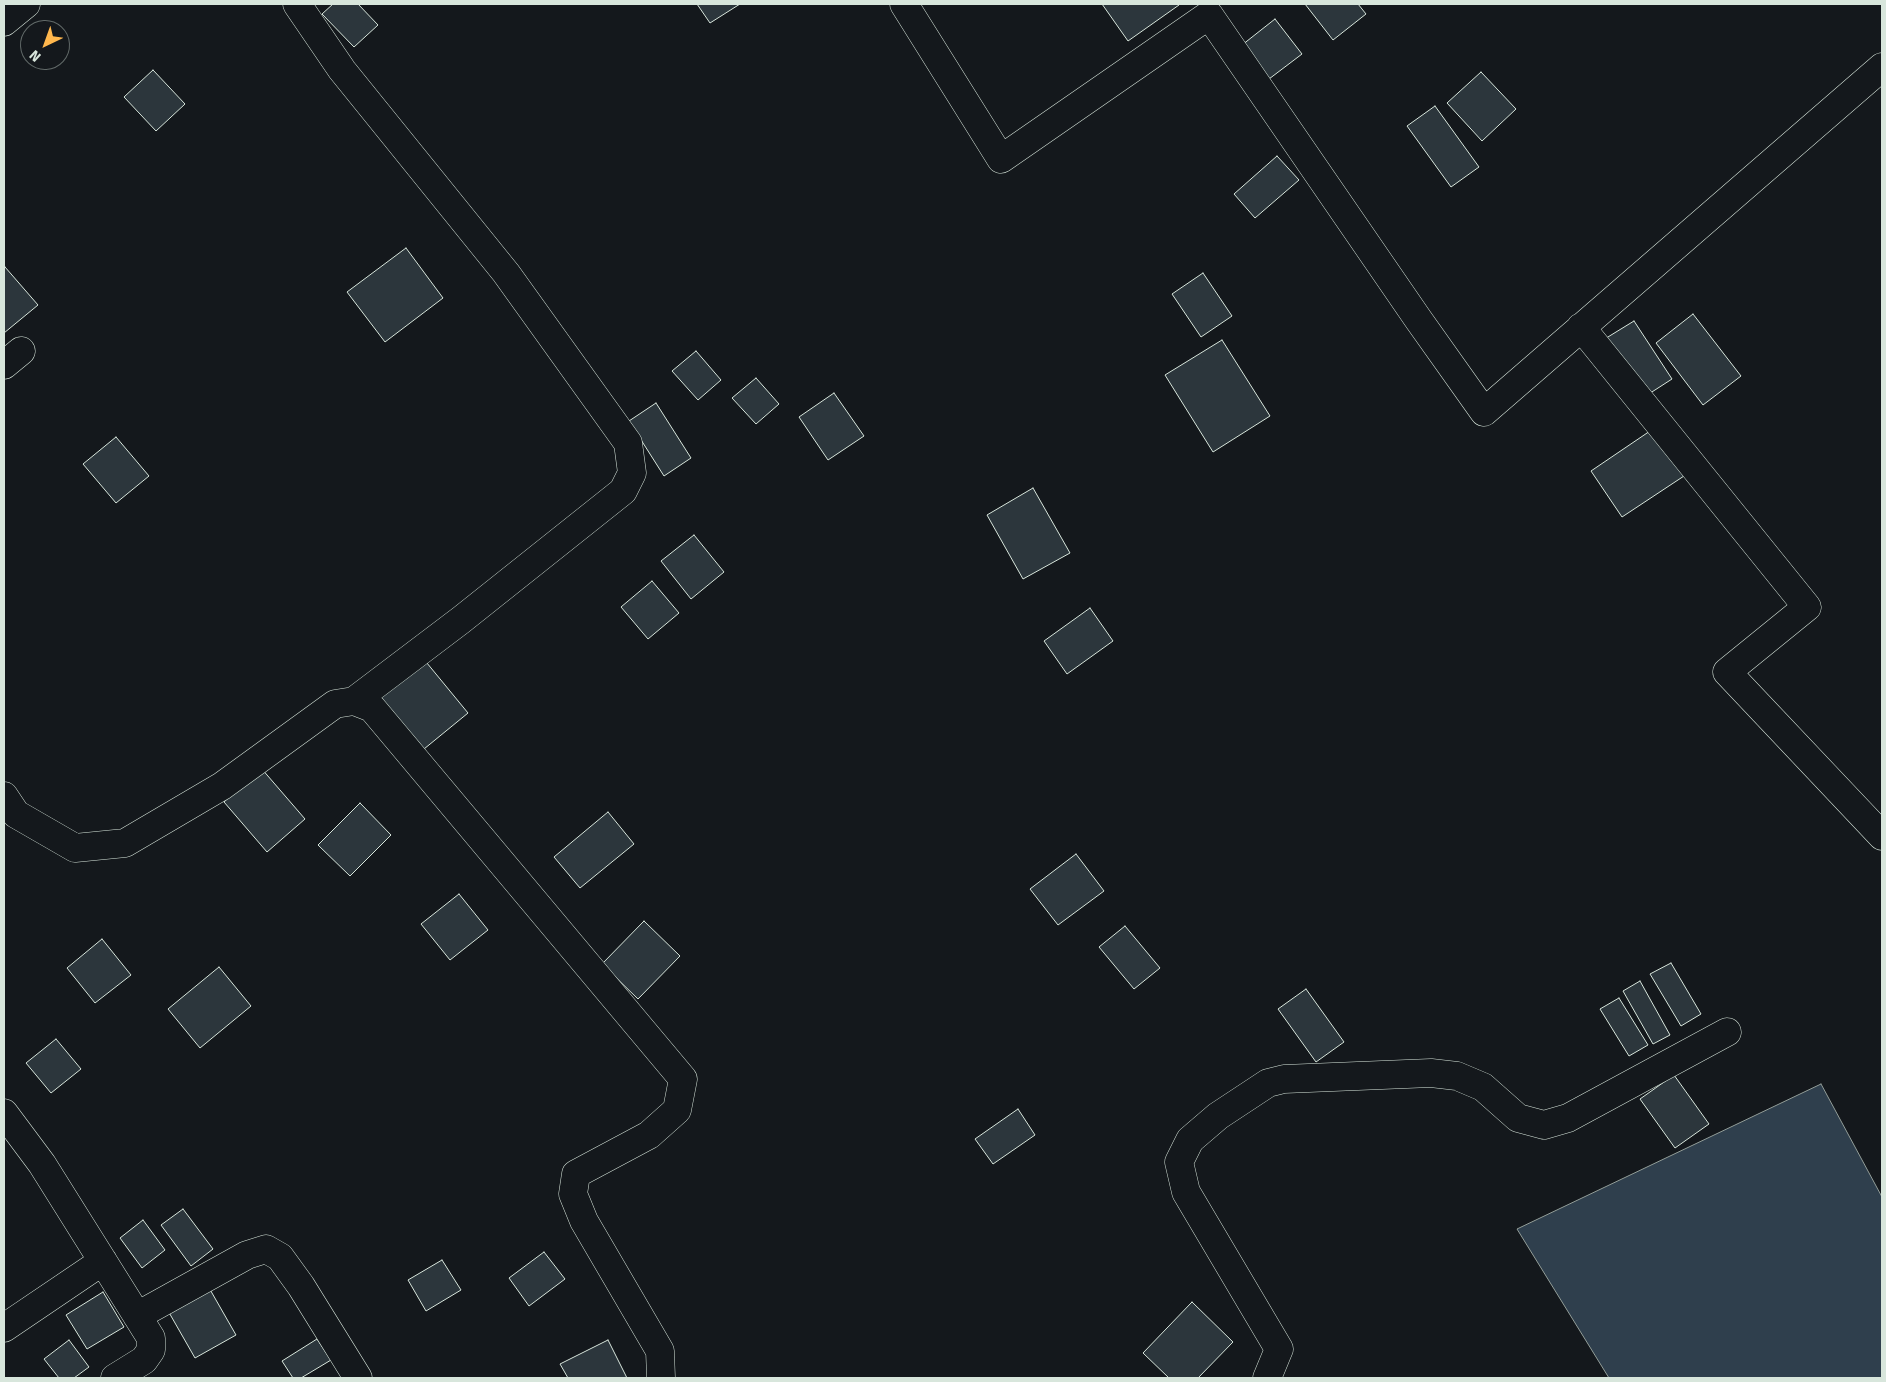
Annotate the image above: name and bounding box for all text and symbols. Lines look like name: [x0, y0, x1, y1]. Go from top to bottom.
north arrow: [20, 20, 70, 70]
text: N: [26, 46, 44, 65]

